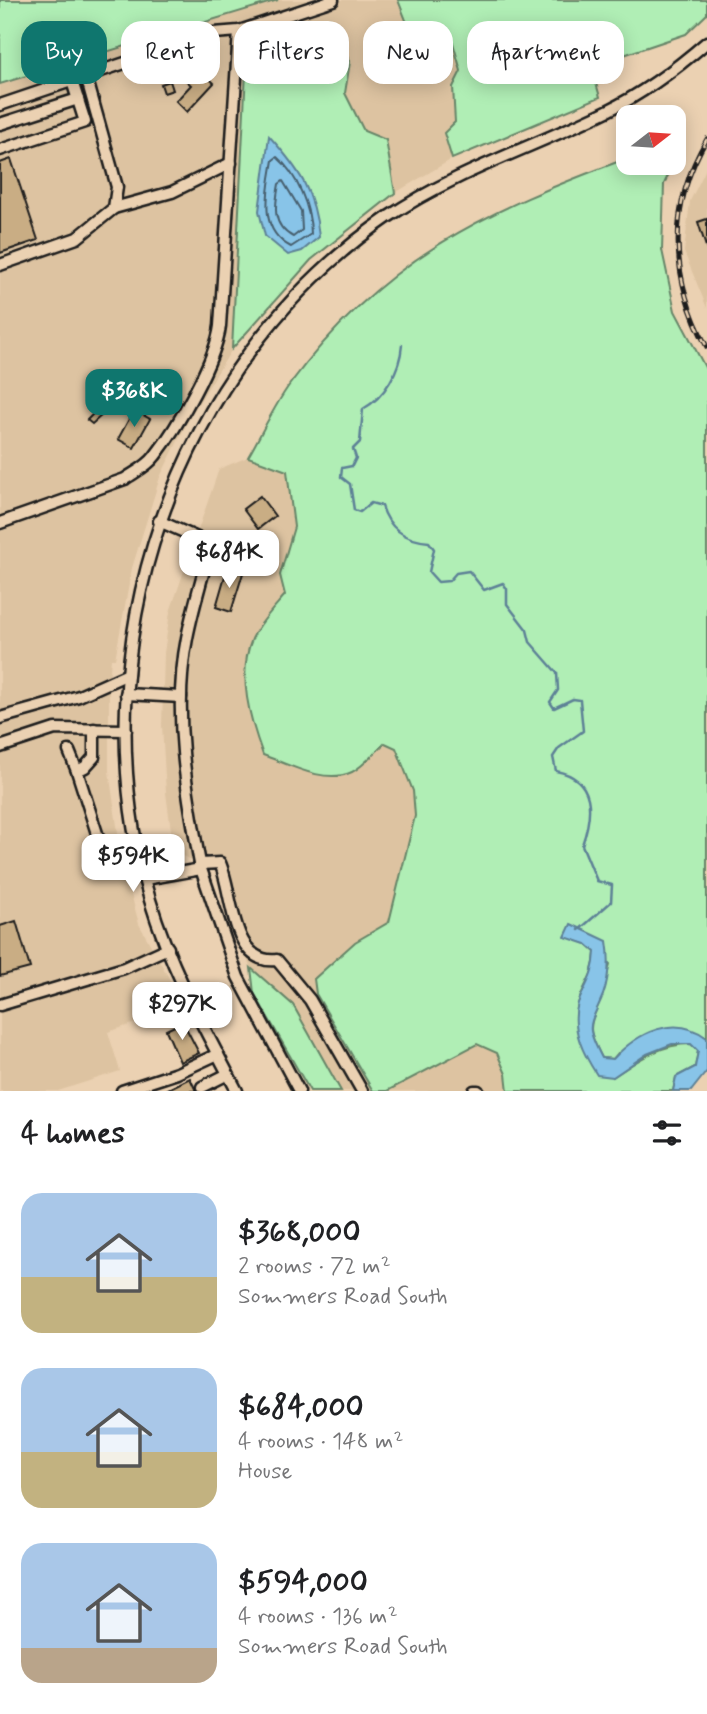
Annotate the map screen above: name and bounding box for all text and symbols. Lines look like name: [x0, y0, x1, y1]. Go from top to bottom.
chip: Buy: [21, 21, 107, 84]
chip: Rent: [121, 21, 220, 84]
chip: Filters: [234, 21, 349, 84]
chip: New: [363, 21, 453, 84]
chip: Apartment: [467, 21, 624, 84]
north arrow: [616, 105, 686, 175]
map controls: [616, 105, 686, 175]
pin: $368K: [85, 370, 183, 429]
text: $368K: [101, 377, 167, 407]
pin: $684K: [180, 530, 278, 590]
text: $684K: [195, 538, 263, 568]
pin: $594K: [84, 834, 182, 894]
text: $594K: [98, 842, 168, 872]
pin: $297K: [133, 982, 231, 1042]
text: $297K: [148, 990, 216, 1020]
text: 4 homes: [21, 1114, 125, 1153]
icon: filters: [648, 1114, 686, 1152]
text: $368,000: [238, 1213, 360, 1252]
icon: home: [77, 1221, 161, 1305]
text: 2 rooms · 72 m²: [238, 1252, 391, 1282]
text: Sommers Road South: [238, 1282, 448, 1312]
text: $684,000: [238, 1388, 364, 1427]
icon: home: [77, 1396, 161, 1480]
text: 4 rooms · 148 m²: [238, 1427, 403, 1457]
text: House: [238, 1457, 292, 1487]
text: $594,000: [238, 1563, 368, 1602]
icon: home: [77, 1571, 161, 1655]
text: 4 rooms · 136 m²: [238, 1602, 398, 1632]
text: Sommers Road South: [238, 1632, 448, 1662]

